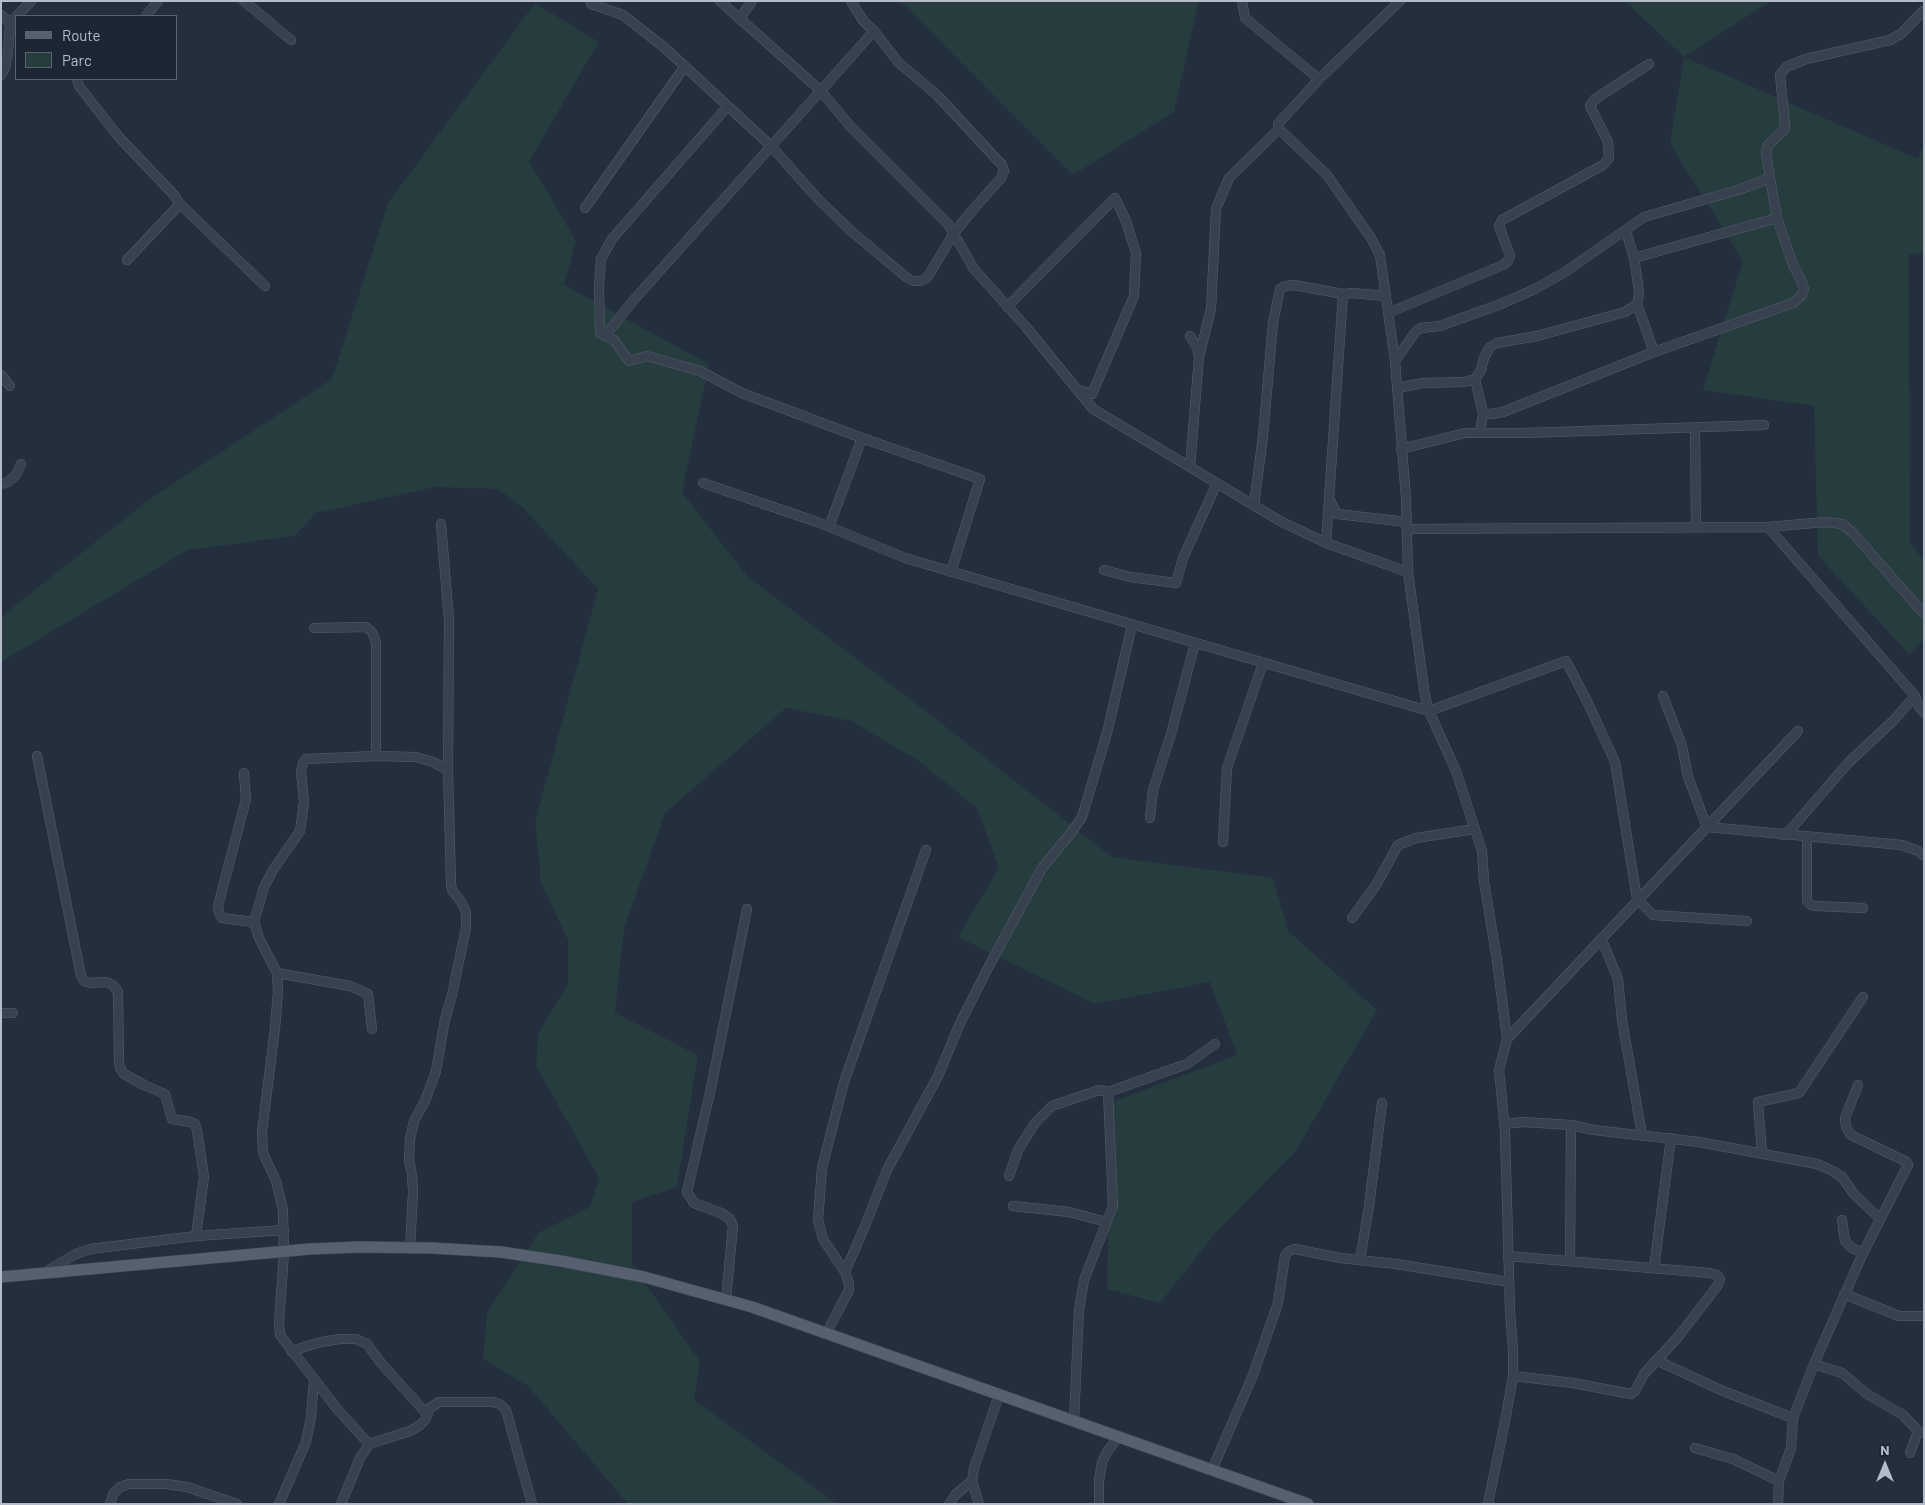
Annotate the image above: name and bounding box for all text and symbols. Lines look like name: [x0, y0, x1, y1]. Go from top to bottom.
legend: [15, 15, 178, 80]
text: Route: [62, 26, 101, 44]
text: Parc: [62, 51, 92, 69]
north arrow: [1860, 1440, 1910, 1490]
text: N: [1880, 1441, 1890, 1458]

